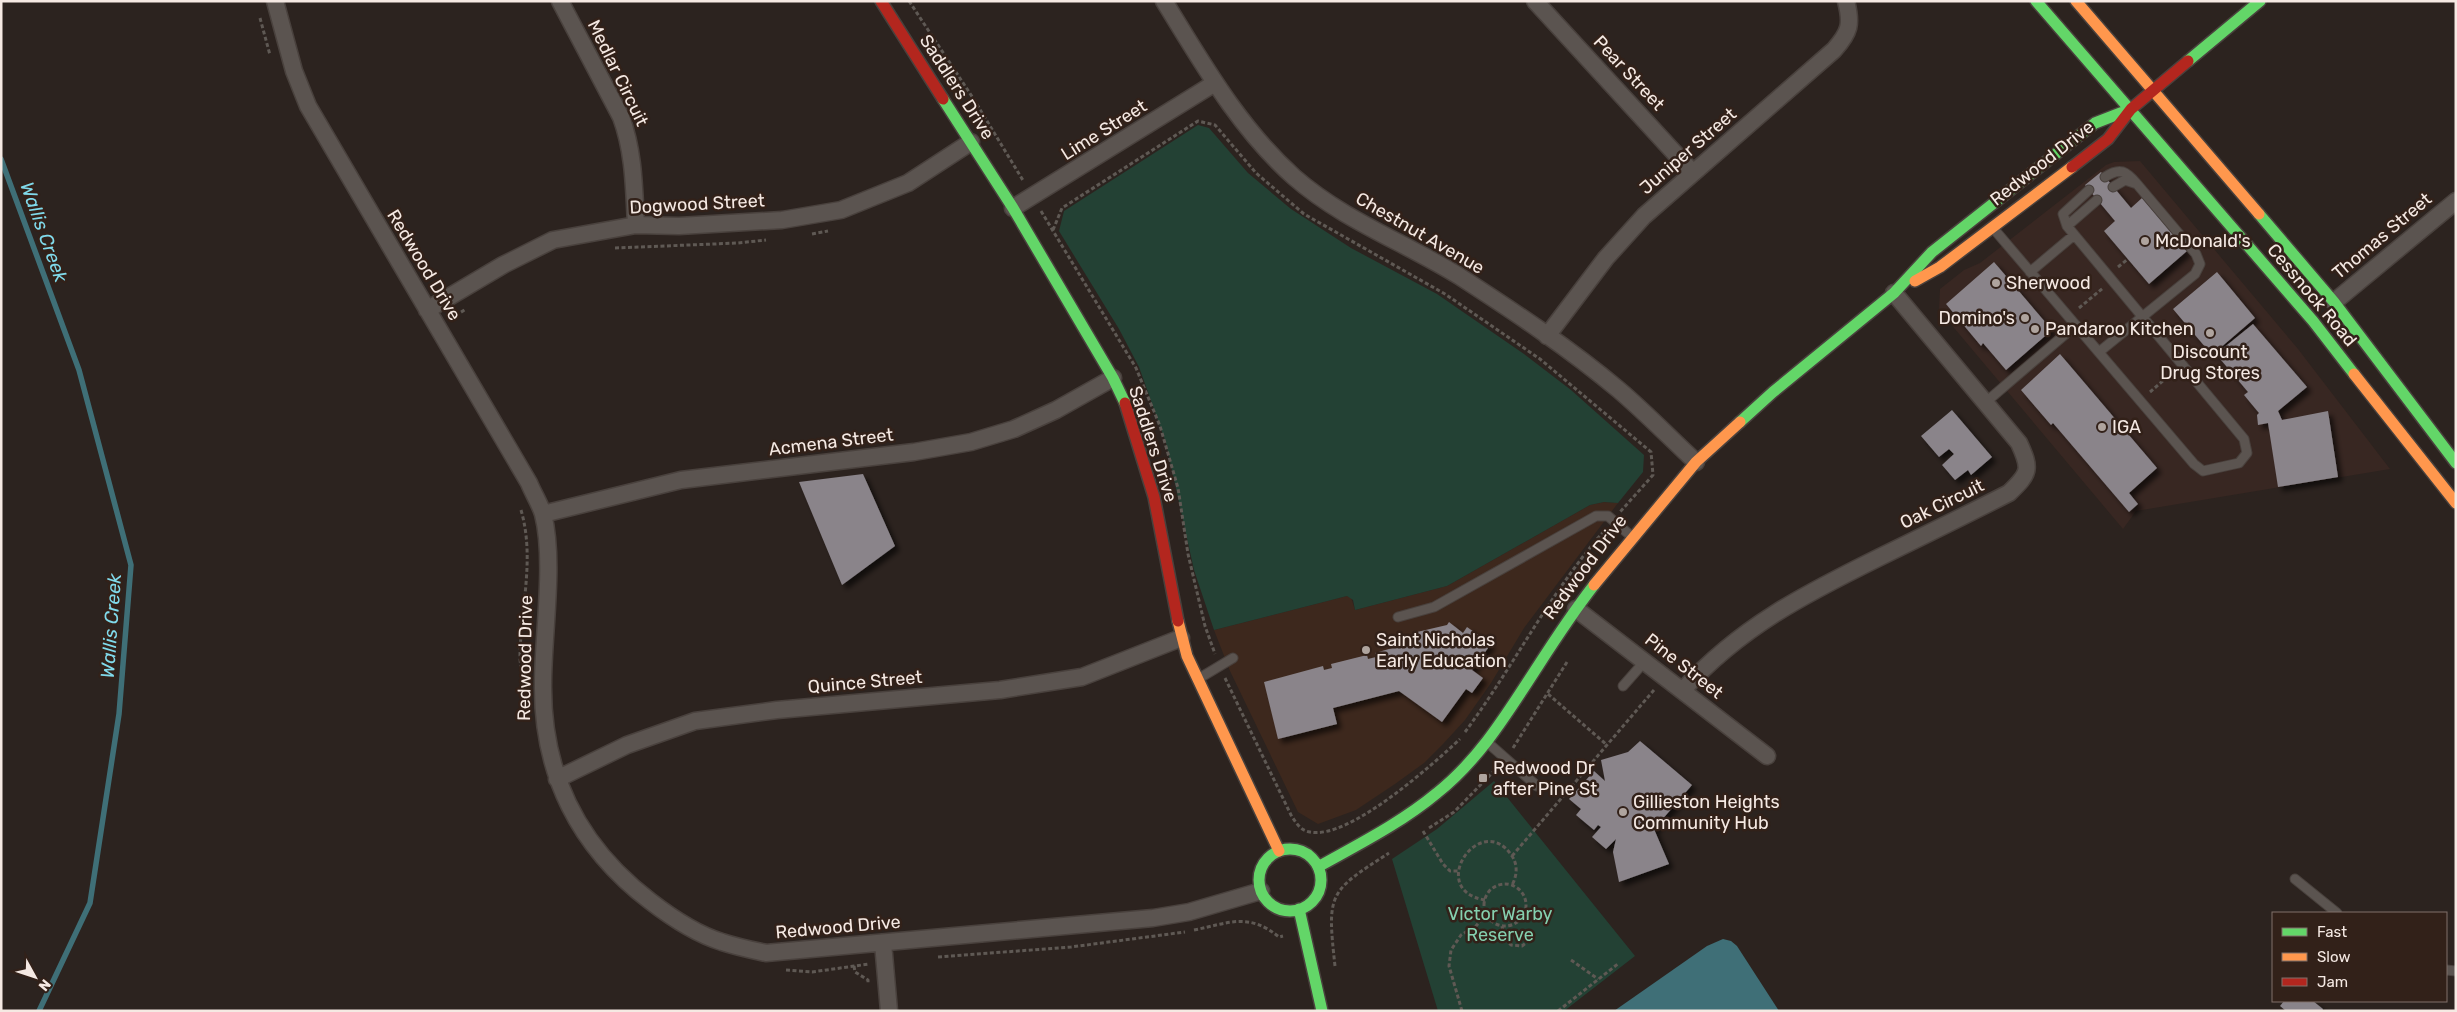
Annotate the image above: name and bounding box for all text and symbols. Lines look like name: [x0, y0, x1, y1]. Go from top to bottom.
street label: Medlar Circuit: [583, 16, 653, 130]
street label: Saddlers Drive: [915, 30, 999, 144]
street label: Pear Street: [1589, 31, 1669, 115]
street label: Lime Street: [1057, 95, 1151, 165]
street label: Juniper Street: [1635, 103, 1741, 199]
street label: Redwood Drive: [1986, 116, 2098, 210]
water label: Wallis Creek: [15, 179, 73, 286]
street label: Chestnut Avenue: [1352, 187, 1488, 279]
street label: Thomas Street: [2328, 188, 2436, 284]
street label: Dogwood Street: [629, 189, 765, 219]
street label: Redwood Drive: [382, 205, 466, 325]
place label: McDonald's: [2155, 230, 2251, 252]
marker: McDonald's: [2139, 235, 2151, 247]
street label: Cessnock Road: [2263, 239, 2361, 351]
place label: Sherwood: [2006, 272, 2091, 294]
marker: Sherwood: [1990, 277, 2002, 289]
place label: Domino's: [1938, 307, 2015, 329]
marker: Domino's: [2019, 312, 2031, 324]
place label: Pandaroo Kitchen: [2045, 318, 2194, 340]
marker: Pandaroo Kitchen: [2029, 323, 2041, 335]
marker: Discount Drug Stores: [2204, 327, 2216, 339]
place label: Discount Drug Stores: [2160, 341, 2260, 384]
street label: Saddlers Drive: [1124, 383, 1182, 505]
place label: IGA: [2112, 416, 2141, 438]
marker: IGA: [2096, 421, 2108, 433]
street label: Acmena Street: [767, 423, 895, 461]
street label: Oak Circuit: [1896, 474, 1988, 534]
street label: Redwood Drive: [1538, 510, 1632, 624]
water label: Wallis Creek: [96, 573, 126, 679]
street label: Redwood Drive: [513, 595, 537, 721]
place label: Saint Nicholas Early Education: [1376, 629, 1507, 672]
street label: Pine Street: [1640, 629, 1728, 703]
marker: Saint Nicholas Early Education: [1360, 644, 1372, 656]
street label: Quince Street: [807, 666, 923, 698]
place label: Redwood Dr after Pine St: [1493, 757, 1597, 800]
marker: Redwood Dr after Pine St: [1477, 772, 1489, 784]
place label: Gillieston Heights Community Hub: [1633, 791, 1780, 834]
marker: Gillieston Heights Community Hub: [1617, 806, 1629, 818]
park label: Victor Warby Reserve: [1447, 903, 1553, 946]
street label: Redwood Drive: [774, 911, 902, 943]
legend: [2272, 912, 2447, 1002]
text: Fast: [2317, 923, 2347, 941]
text: Slow: [2317, 948, 2350, 966]
north arrow: [10, 952, 60, 1002]
text: Jam: [2317, 973, 2348, 991]
text: N: [35, 976, 54, 994]

